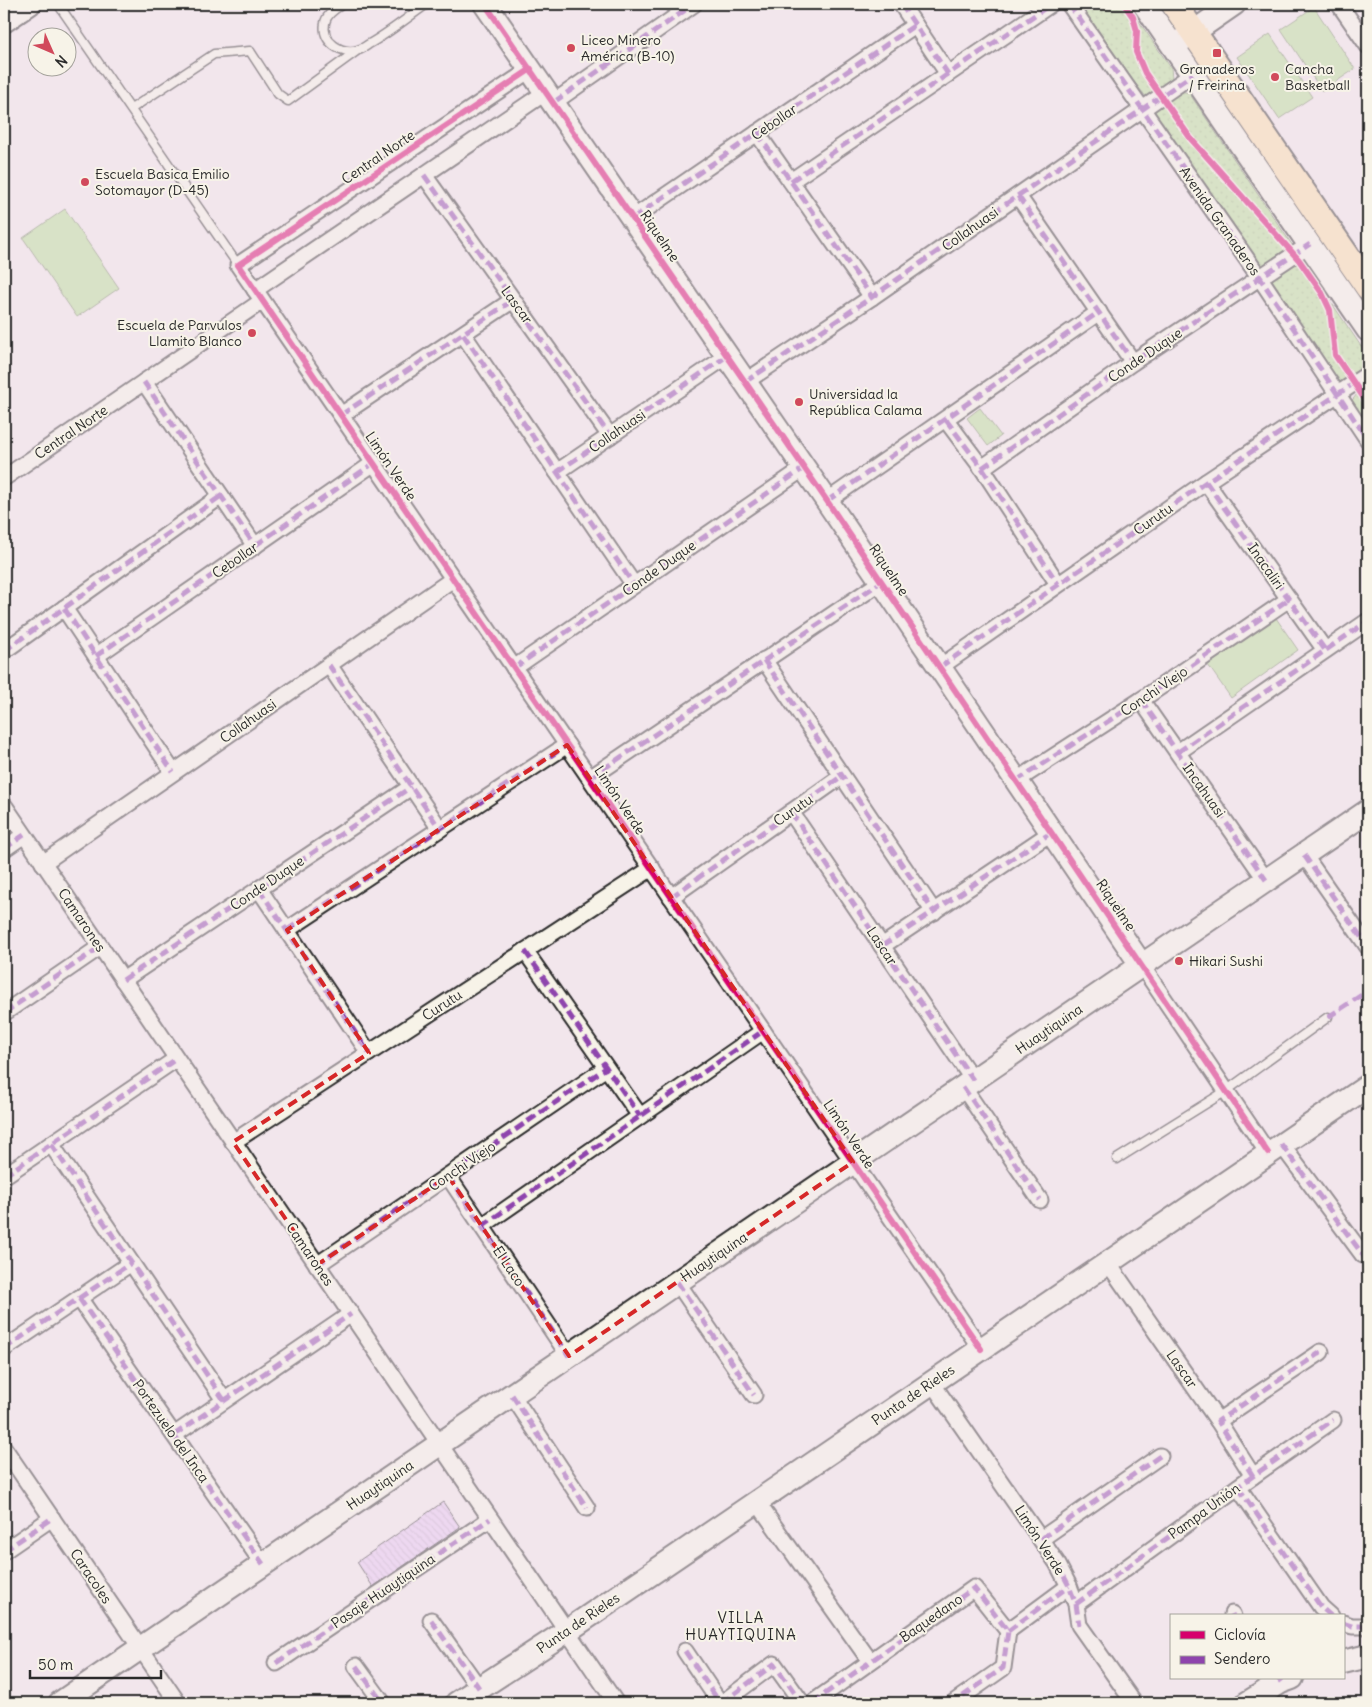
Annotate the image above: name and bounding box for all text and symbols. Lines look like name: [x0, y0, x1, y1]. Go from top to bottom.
north arrow: [28, 28, 78, 78]
place label: Liceo Minero América (B-10): [581, 31, 674, 65]
marker: Liceo Minero América (B-10): [565, 42, 577, 54]
marker: Granaderos / Freirina: [1211, 47, 1223, 59]
text: N: [51, 51, 71, 71]
place label: Granaderos / Freirina: [1179, 60, 1255, 94]
place label: Cancha Basketball: [1285, 60, 1350, 94]
marker: Cancha Basketball: [1269, 71, 1281, 83]
street label: Cebollar: [748, 100, 801, 144]
street label: Central Norte: [338, 126, 418, 188]
street label: Avenida Granaderos: [1176, 163, 1264, 279]
place label: Escuela Basica Emilio Sotomayor (D-45): [95, 165, 230, 199]
marker: Escuela Basica Emilio Sotomayor (D-45): [79, 176, 91, 188]
street label: Collahuasi: [938, 203, 1002, 255]
street label: Riquelme: [636, 207, 684, 265]
street label: Lascar: [497, 282, 537, 328]
place label: Escuela de Parvulos Llamito Blanco: [117, 316, 242, 350]
street label: Conde Duque: [1105, 324, 1185, 386]
marker: Escuela de Parvulos Llamito Blanco: [246, 327, 258, 339]
place label: Universidad la República Calama: [809, 385, 922, 419]
marker: Universidad la República Calama: [793, 396, 805, 408]
street label: Central Norte: [31, 401, 111, 463]
street label: Collahuasi: [585, 405, 649, 457]
street label: Limón Verde: [361, 428, 421, 504]
street label: Curutu: [1130, 499, 1176, 539]
street label: Conde Duque: [619, 536, 699, 600]
street label: Cebollar: [209, 538, 262, 582]
street label: Inacaliri: [1244, 539, 1288, 593]
street label: Riquelme: [865, 541, 913, 599]
street label: Conchi Viejo: [1117, 662, 1191, 720]
street label: Collahuasi: [216, 695, 280, 747]
street label: Incahuasi: [1179, 759, 1229, 821]
street label: Limón Verde: [590, 762, 650, 838]
street label: Curutu: [770, 790, 816, 830]
street label: Conde Duque: [227, 852, 307, 914]
street label: Riquelme: [1092, 876, 1140, 934]
street label: Camarones: [54, 885, 110, 955]
street label: Lascar: [863, 923, 902, 969]
place label: Hikari Sushi: [1189, 952, 1263, 970]
marker: Hikari Sushi: [1173, 955, 1185, 967]
street label: Curutu: [419, 985, 465, 1025]
street label: Huaytiquina: [1012, 1000, 1086, 1058]
street label: Limón Verde: [819, 1096, 879, 1172]
street label: Conchi Viejo: [425, 1137, 499, 1195]
street label: Camarones: [282, 1219, 338, 1289]
street label: Huaytiquina: [677, 1228, 751, 1286]
street label: El Laco: [489, 1242, 529, 1290]
street label: Lascar: [1162, 1346, 1202, 1392]
street label: Punta de Rieles: [868, 1361, 958, 1429]
street label: Portezuelo del Inca: [129, 1376, 213, 1486]
street label: Huaytiquina: [343, 1456, 417, 1514]
street label: Pampa Unión: [1165, 1479, 1243, 1543]
street label: Limón Verde: [1011, 1502, 1069, 1578]
street label: Caracoles: [66, 1545, 116, 1607]
street label: Pasaje Huaytiquina: [328, 1550, 438, 1632]
street label: Punta de Rieles: [533, 1589, 623, 1657]
street label: Baquedano: [896, 1590, 966, 1646]
district label: VILLA HUAYTIQUINA: [685, 1608, 797, 1644]
legend: [1170, 1614, 1344, 1680]
text: Ciclovía: [1214, 1625, 1266, 1644]
scale bar: [30, 1647, 161, 1679]
text: Sendero: [1214, 1649, 1270, 1668]
text: 50 m: [38, 1655, 73, 1674]

